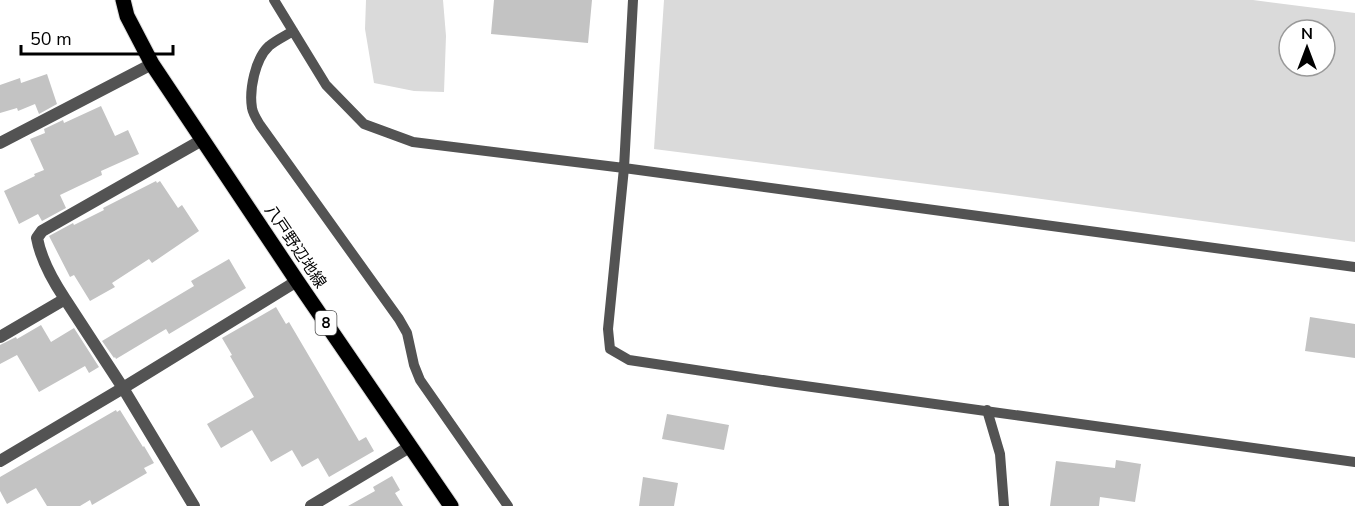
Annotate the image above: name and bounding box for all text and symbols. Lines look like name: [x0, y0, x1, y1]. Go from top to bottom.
scale bar: [21, 18, 172, 56]
north arrow: [1277, 18, 1337, 78]
text: N: [1301, 23, 1313, 45]
text: 50 m: [30, 27, 72, 51]
street label: 八戸野辺地線: [259, 201, 331, 293]
road number: 8: [316, 311, 336, 335]

